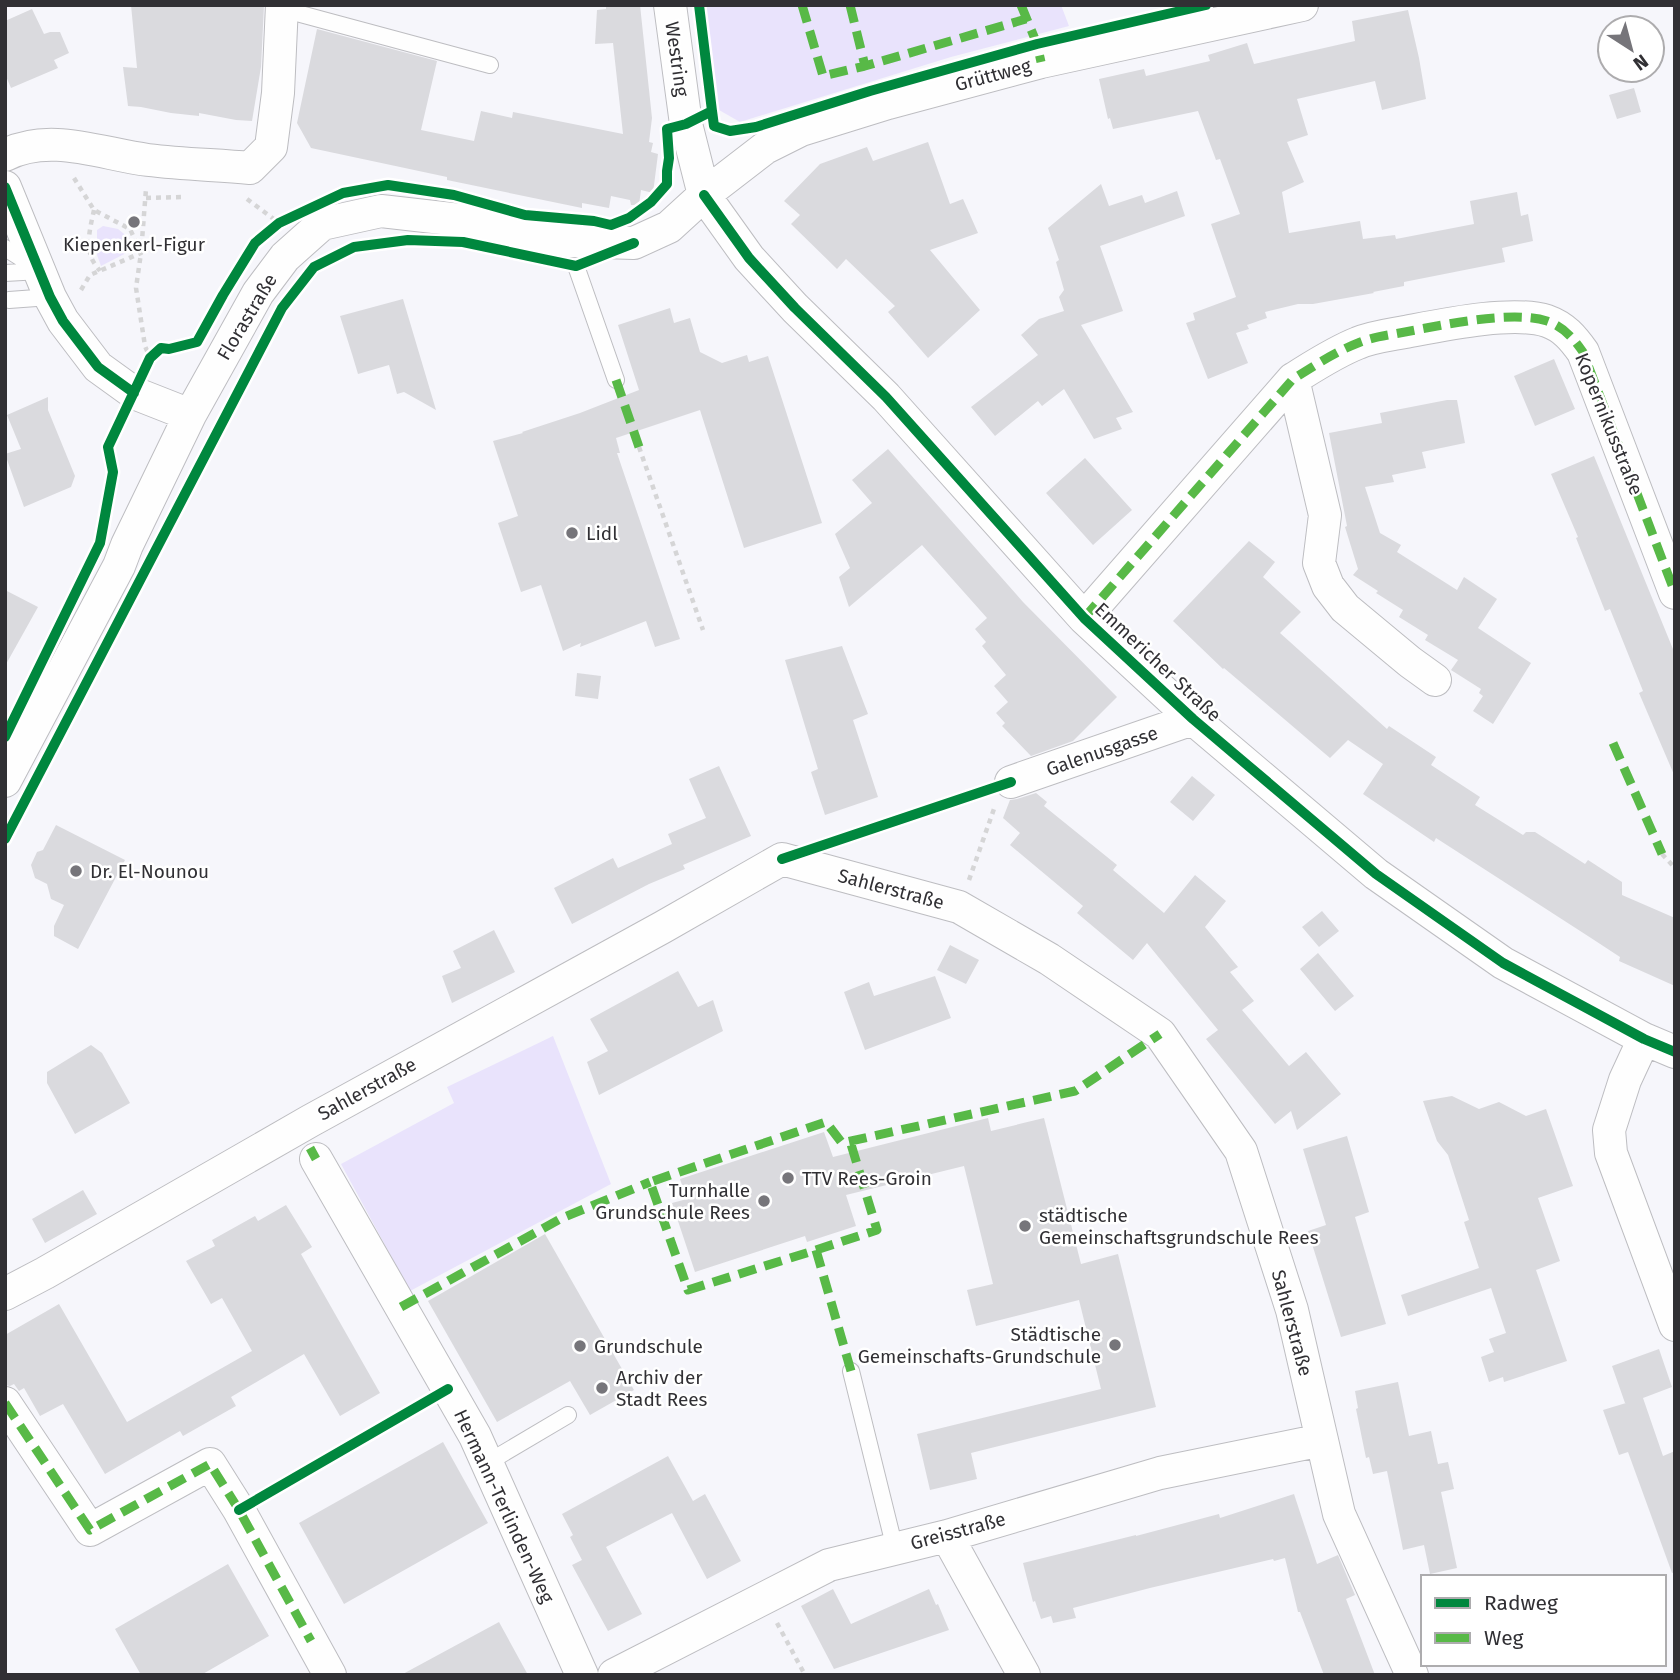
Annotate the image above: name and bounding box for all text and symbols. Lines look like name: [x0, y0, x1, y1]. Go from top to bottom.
north arrow: [1596, 14, 1666, 84]
street label: Westring: [660, 20, 694, 98]
text: N: [1629, 49, 1653, 75]
street label: Grüttweg: [952, 54, 1034, 96]
marker: Kiepenkerl-Figur: [126, 214, 142, 230]
place label: Kiepenkerl-Figur: [63, 233, 206, 256]
street label: Florastraße: [212, 270, 282, 364]
street label: Kopernikusstraße: [1570, 350, 1648, 498]
place label: Lidl: [586, 522, 618, 545]
marker: Lidl: [564, 525, 580, 541]
street label: Emmericher Straße: [1090, 598, 1226, 726]
street label: Galenusgasse: [1043, 721, 1161, 781]
place label: Dr. El-Nounou: [90, 860, 209, 883]
marker: Dr. El-Nounou: [68, 863, 84, 879]
street label: Sahlerstraße: [835, 864, 947, 914]
street label: Sahlerstraße: [314, 1053, 420, 1125]
place label: TTV Rees-Groin: [802, 1167, 932, 1190]
marker: TTV Rees-Groin: [780, 1170, 796, 1186]
place label: Turnhalle Grundschule Rees: [595, 1179, 750, 1224]
marker: Turnhalle Grundschule Rees: [756, 1193, 772, 1209]
place label: städtische Gemeinschaftsgrundschule Rees: [1039, 1204, 1319, 1249]
marker: städtische Gemeinschaftsgrundschule Rees: [1017, 1218, 1033, 1234]
street label: Sahlerstraße: [1267, 1267, 1317, 1379]
place label: Städtische Gemeinschafts-Grundschule: [858, 1323, 1101, 1368]
place label: Grundschule: [594, 1335, 703, 1358]
marker: Städtische Gemeinschafts-Grundschule: [1107, 1337, 1123, 1353]
marker: Grundschule: [572, 1338, 588, 1354]
place label: Archiv der Stadt Rees: [616, 1366, 708, 1411]
marker: Archiv der Stadt Rees: [594, 1380, 610, 1396]
street label: Hermann-Terlinden-Weg: [449, 1406, 559, 1607]
street label: Greisstraße: [908, 1507, 1008, 1555]
legend: [1421, 1575, 1666, 1666]
text: Radweg: [1484, 1590, 1558, 1616]
text: Weg: [1484, 1625, 1524, 1651]

